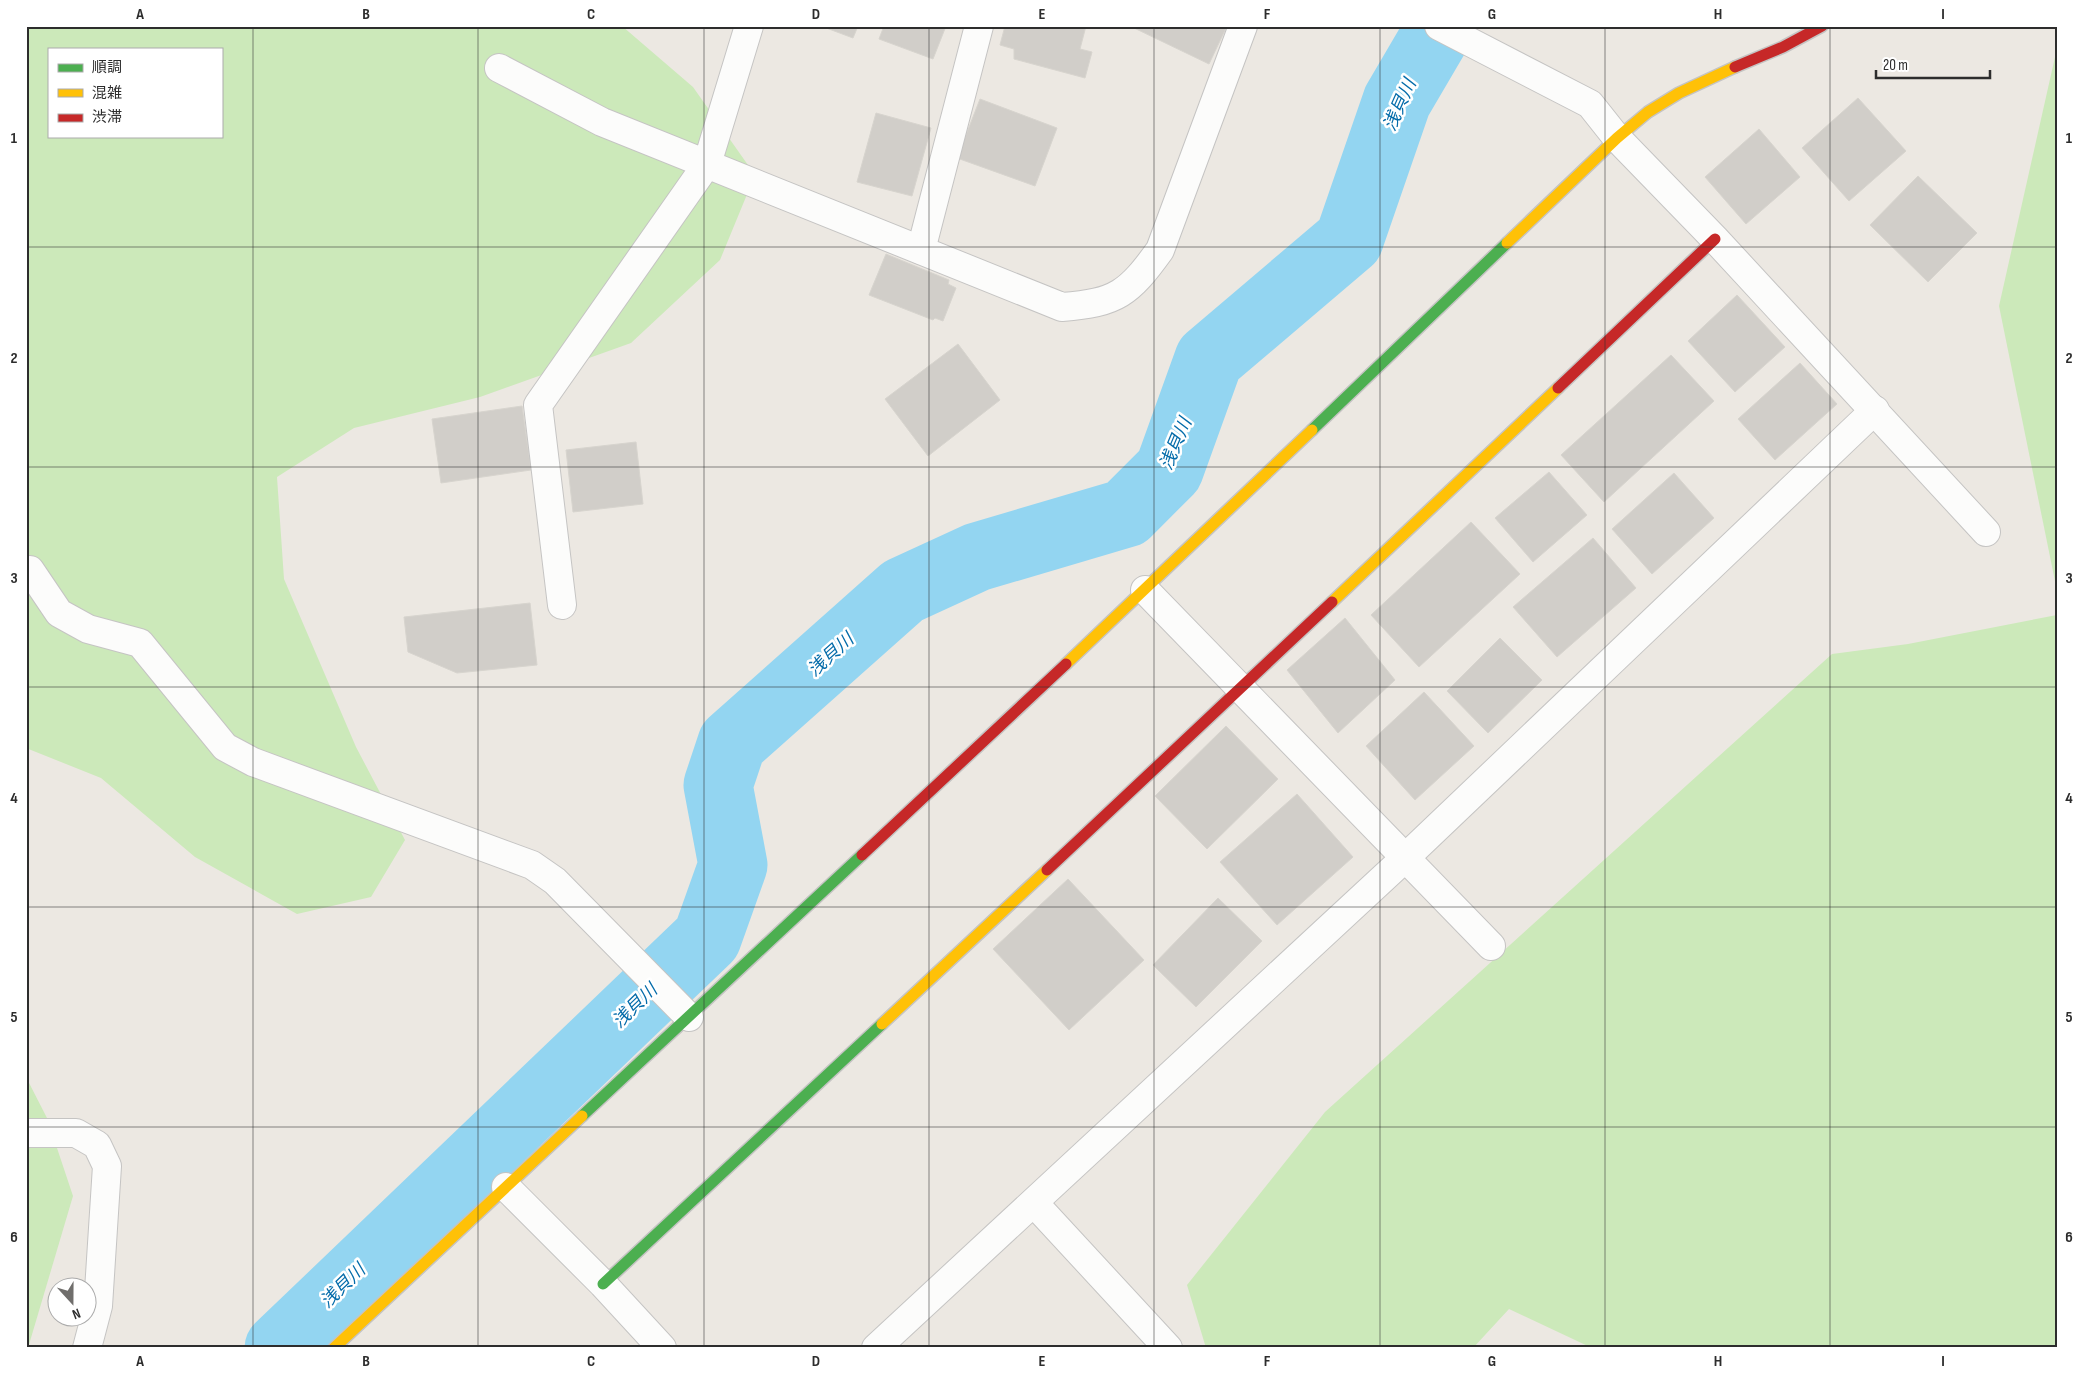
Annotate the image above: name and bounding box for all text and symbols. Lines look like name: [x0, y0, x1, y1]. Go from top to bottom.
text: A: [135, 5, 144, 24]
text: B: [362, 5, 370, 24]
text: C: [587, 5, 595, 24]
text: D: [812, 5, 820, 24]
text: E: [1039, 5, 1046, 24]
text: F: [1264, 5, 1271, 24]
text: G: [1488, 5, 1496, 24]
text: H: [1714, 5, 1722, 24]
text: I: [1941, 5, 1945, 24]
legend: [48, 48, 222, 138]
scale bar: [1876, 48, 1989, 80]
text: 20 m: [1883, 56, 1908, 75]
text: 順調: [92, 58, 122, 77]
water label: 浅貝川: [1379, 74, 1421, 134]
text: 混雑: [92, 84, 122, 103]
text: 渋滞: [92, 108, 122, 127]
text: 1: [11, 129, 18, 148]
text: 1: [2066, 129, 2073, 148]
text: 2: [10, 349, 18, 368]
text: 2: [2065, 349, 2073, 368]
water label: 浅貝川: [1156, 413, 1197, 473]
text: 3: [10, 569, 18, 588]
text: 3: [2065, 569, 2073, 588]
water label: 浅貝川: [804, 628, 860, 681]
text: 4: [10, 789, 18, 808]
text: 4: [2065, 789, 2073, 808]
water label: 浅貝川: [608, 978, 663, 1032]
text: 5: [10, 1008, 18, 1027]
text: 5: [2065, 1008, 2073, 1027]
text: 6: [10, 1228, 18, 1247]
text: 6: [2065, 1228, 2073, 1247]
water label: 浅貝川: [316, 1258, 371, 1312]
north arrow: [48, 1276, 98, 1326]
text: N: [70, 1304, 83, 1323]
text: A: [135, 1352, 144, 1371]
text: B: [362, 1352, 370, 1371]
text: C: [587, 1352, 595, 1371]
text: D: [812, 1352, 820, 1371]
text: E: [1039, 1352, 1046, 1371]
text: F: [1264, 1352, 1271, 1371]
text: G: [1488, 1352, 1496, 1371]
text: H: [1714, 1352, 1722, 1371]
text: I: [1941, 1352, 1945, 1371]

